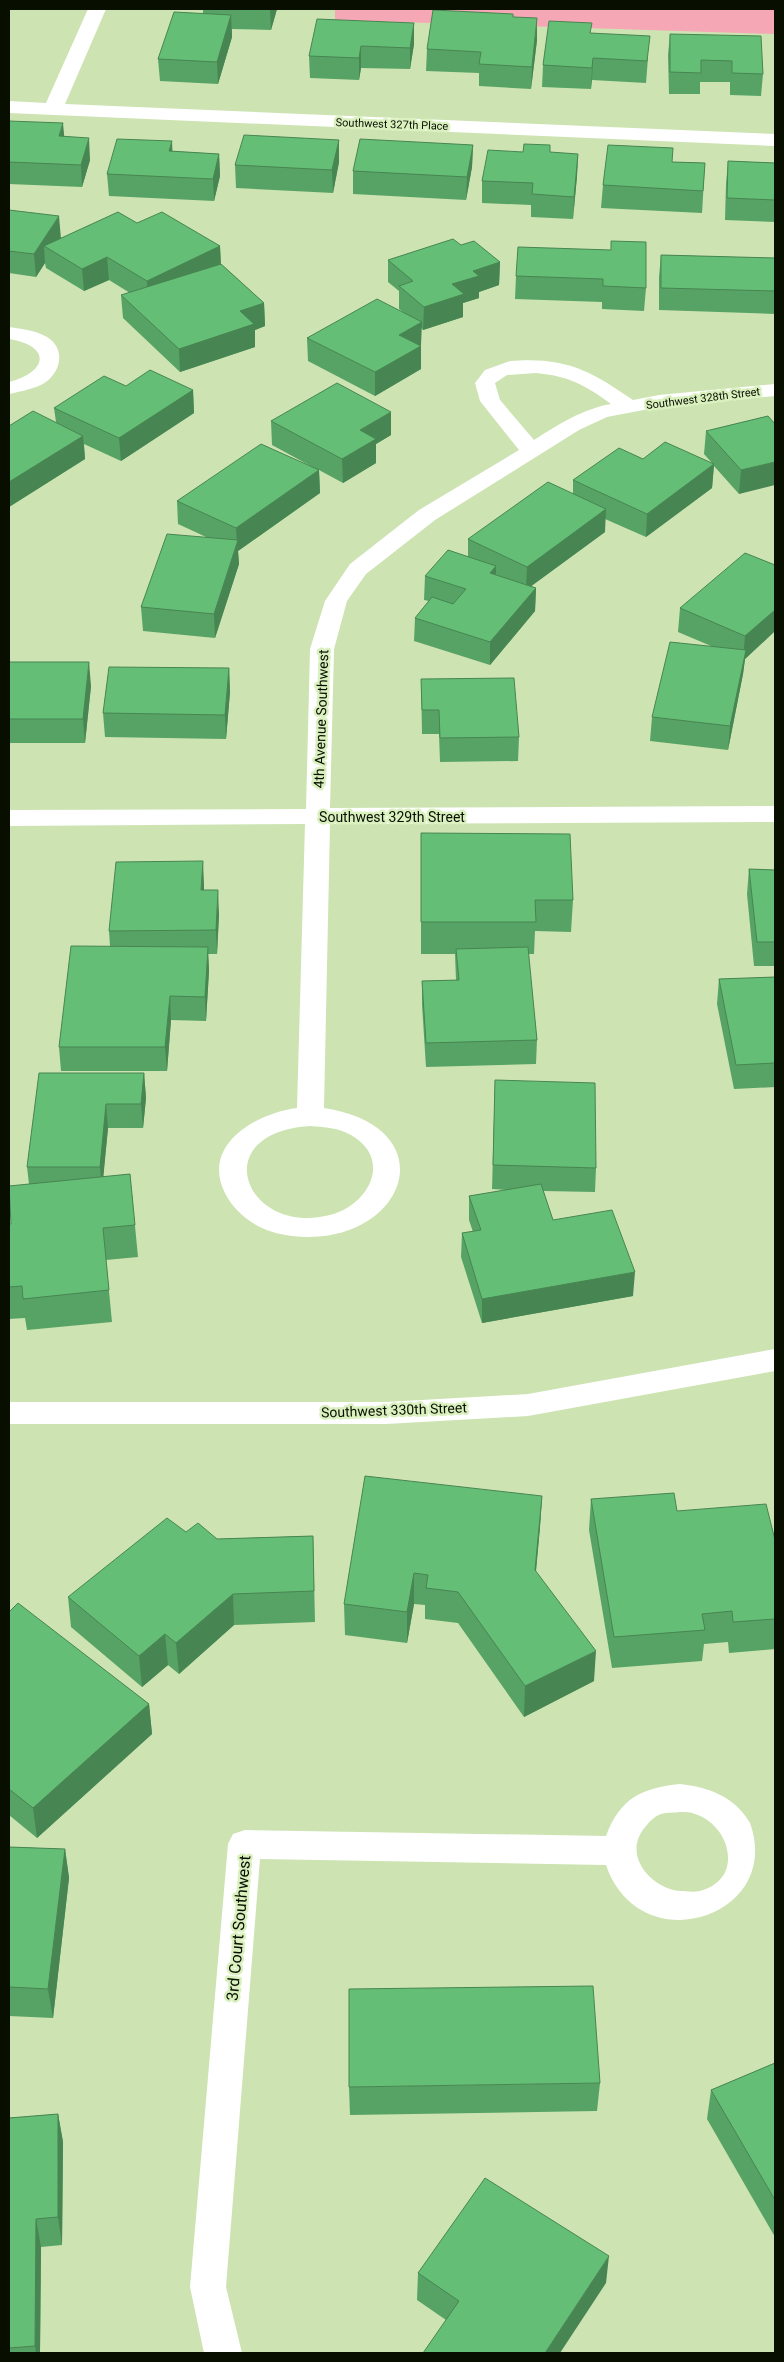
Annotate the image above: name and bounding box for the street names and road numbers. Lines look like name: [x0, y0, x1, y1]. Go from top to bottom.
street label: Southwest 327th Place: [335, 116, 449, 133]
street label: Southwest 328th Street: [645, 385, 761, 412]
street label: 4th Avenue Southwest: [311, 649, 331, 789]
street label: Southwest 329th Street: [319, 809, 465, 825]
street label: Southwest 330th Street: [321, 1399, 468, 1421]
street label: 3rd Court Southwest: [223, 1854, 254, 2002]

